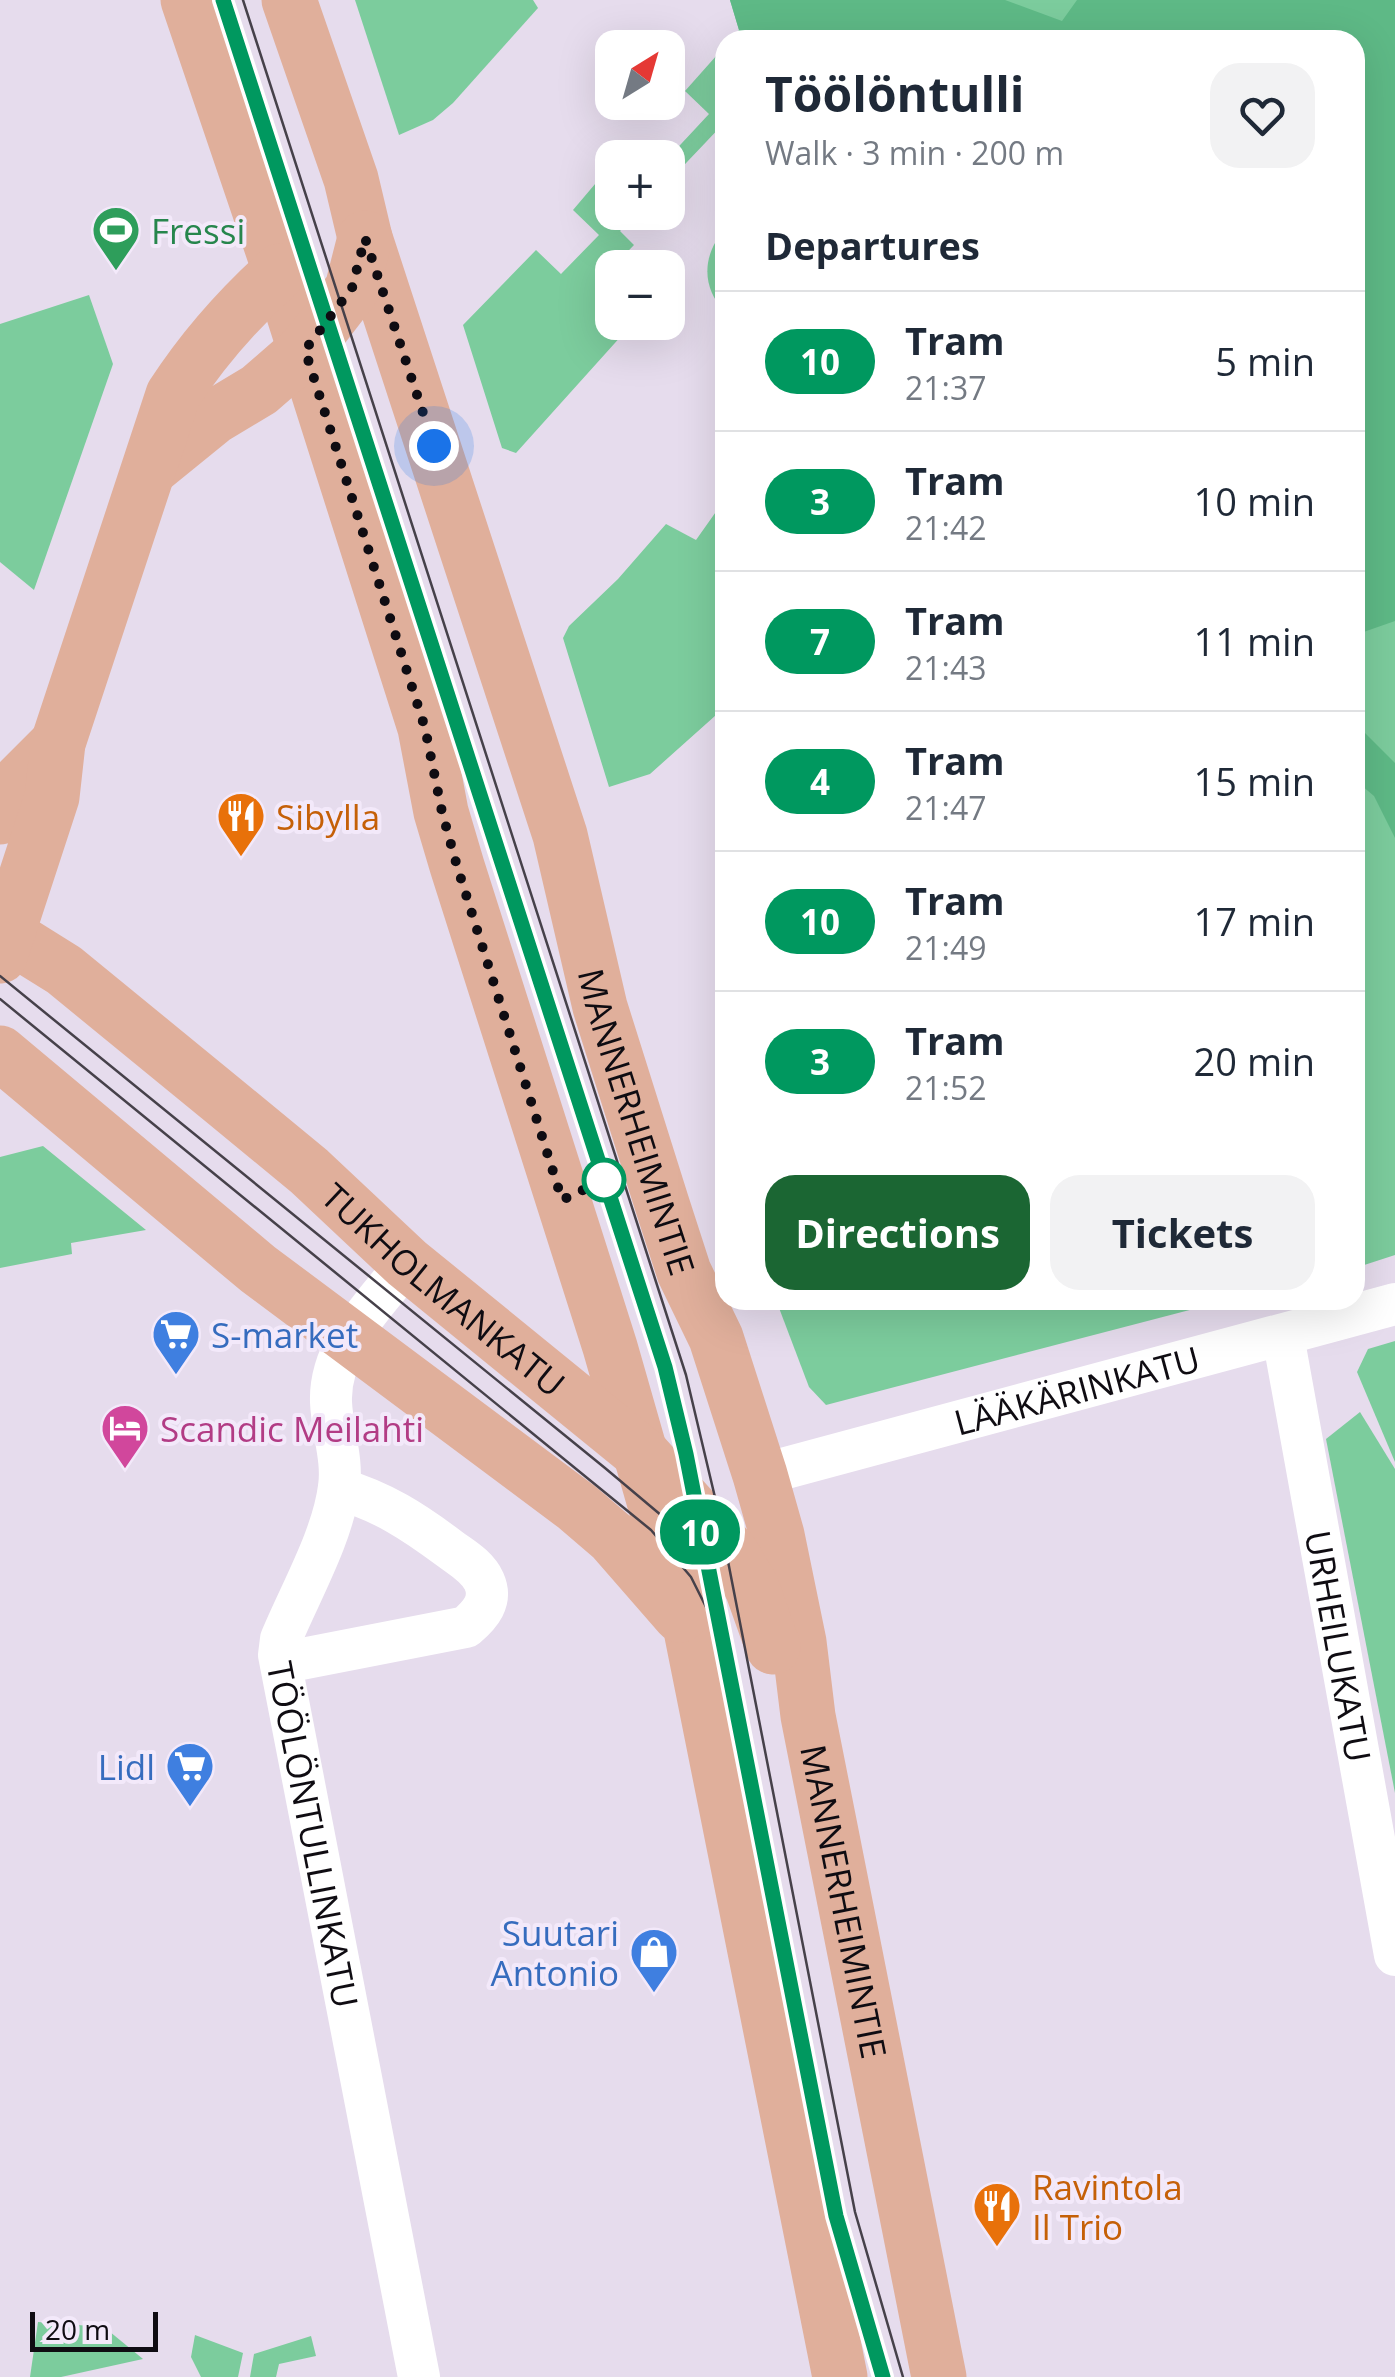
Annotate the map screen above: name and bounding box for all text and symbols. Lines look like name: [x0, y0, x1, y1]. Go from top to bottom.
north arrow: [595, 30, 685, 120]
map controls: [595, 30, 685, 340]
text: Töölöntulli: [765, 61, 1024, 126]
button: heart: [1210, 63, 1315, 168]
text: Walk · 3 min · 200 m: [765, 131, 1064, 174]
button: +: [595, 140, 685, 230]
sports icon: Fressi: [90, 204, 142, 272]
place label: Fressi: [151, 207, 245, 254]
text: Departures: [765, 219, 980, 271]
button: −: [595, 250, 685, 340]
text: Tram: [905, 314, 1005, 366]
text: 5 min: [1215, 335, 1315, 387]
text: 10: [800, 338, 840, 385]
text: 21:37: [905, 366, 987, 409]
your location: [409, 421, 459, 471]
text: Tram: [905, 454, 1005, 506]
text: 10 min: [1194, 475, 1315, 527]
text: 3: [810, 478, 830, 525]
text: 21:42: [905, 506, 987, 549]
text: Tram: [905, 594, 1005, 646]
text: 11 min: [1194, 615, 1315, 667]
text: 7: [810, 618, 830, 665]
text: 21:43: [905, 646, 987, 689]
text: Tram: [905, 734, 1005, 786]
text: 15 min: [1194, 755, 1315, 807]
text: 4: [810, 758, 830, 805]
text: 21:47: [905, 786, 987, 829]
restaurant icon: Sibylla: [215, 790, 267, 858]
place label: Sibylla: [276, 793, 380, 840]
text: Tram: [905, 874, 1005, 926]
text: 17 min: [1194, 895, 1315, 947]
text: 10: [800, 898, 840, 945]
text: 21:49: [905, 926, 987, 969]
street label: MANNERHEIMINTIE: [568, 964, 707, 1281]
text: Tram: [905, 1014, 1005, 1066]
text: 20 min: [1194, 1035, 1315, 1087]
text: 3: [810, 1038, 830, 1085]
text: 21:52: [905, 1066, 987, 1109]
unlabelled marker: [583, 1159, 625, 1201]
street label: TUKHOLMANKATU: [312, 1172, 576, 1406]
button: Directions: [765, 1175, 1030, 1290]
button: Tickets: [1050, 1175, 1315, 1290]
supermarket icon: S-market: [150, 1308, 202, 1376]
place label: S-market: [211, 1311, 358, 1358]
street label: LÄÄKÄRINKATU: [949, 1334, 1205, 1445]
hotel icon: Scandic Meilahti: [99, 1402, 151, 1470]
place label: Scandic Meilahti: [160, 1405, 424, 1452]
line badge: 10: [655, 1500, 745, 1564]
text: 10: [680, 1509, 720, 1556]
street label: URHEILUKATU: [1295, 1526, 1383, 1765]
street label: TÖÖLÖNTULLINKATU: [257, 1657, 370, 2012]
supermarket icon: Lidl: [164, 1740, 216, 1808]
street label: MANNERHEIMINTIE: [791, 1740, 899, 2062]
place label: Lidl: [98, 1743, 155, 1790]
place label: Suutari Antonio: [491, 1909, 619, 1996]
shop icon: Suutari Antonio: [628, 1926, 680, 1994]
place label: Ravintola Il Trio: [1032, 2163, 1183, 2250]
restaurant icon: Ravintola Il Trio: [971, 2180, 1023, 2248]
scale bar: [30, 2307, 158, 2352]
text: 20 m: [45, 2310, 110, 2348]

